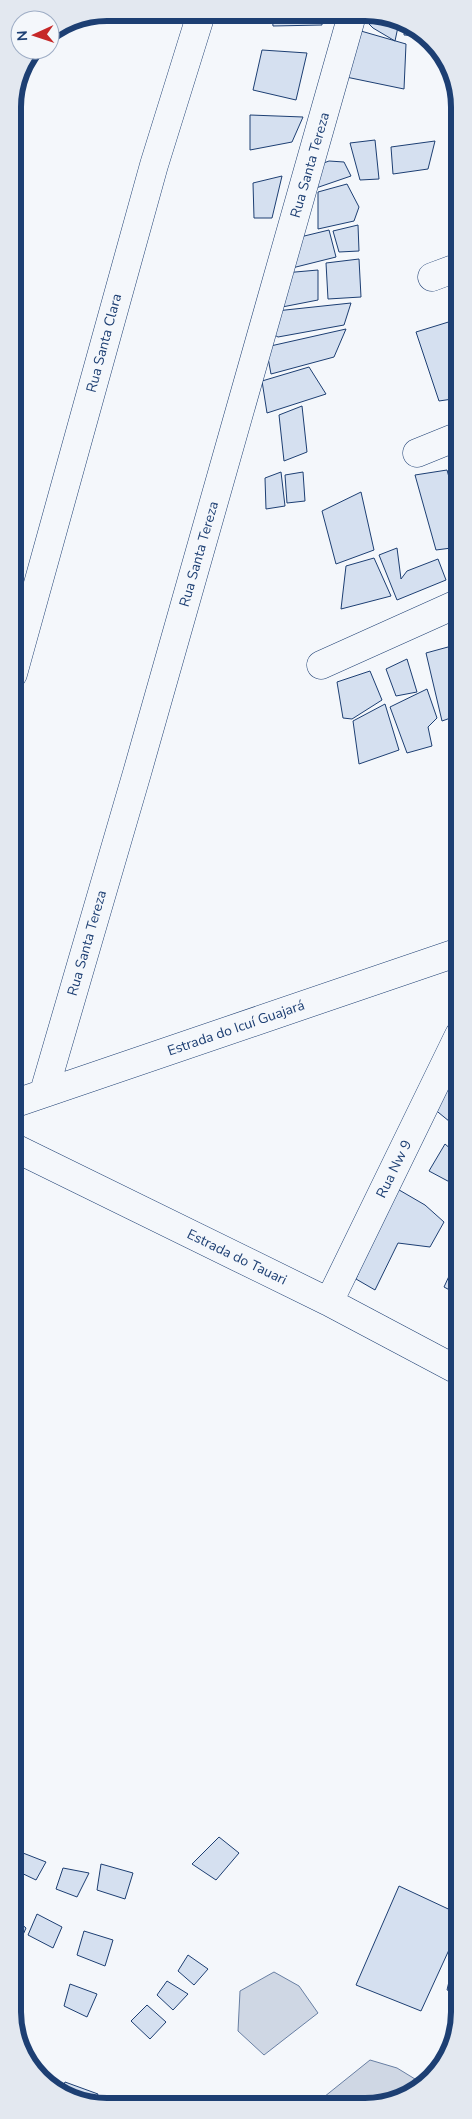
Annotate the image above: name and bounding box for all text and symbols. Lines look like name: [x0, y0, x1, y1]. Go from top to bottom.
north arrow: [10, 10, 60, 60]
text: N: [13, 30, 32, 41]
street label: Rua Santa Tereza: [286, 110, 334, 220]
street label: Rua Santa Clara: [82, 292, 126, 394]
street label: Rua Santa Tereza: [175, 499, 223, 609]
street label: Rua Santa Tereza: [63, 888, 111, 998]
street label: Estrada do Icuí Guajará: [165, 996, 307, 1060]
street label: Rua Nw 9: [372, 1137, 416, 1201]
street label: Estrada do Tauari: [184, 1225, 290, 1289]

